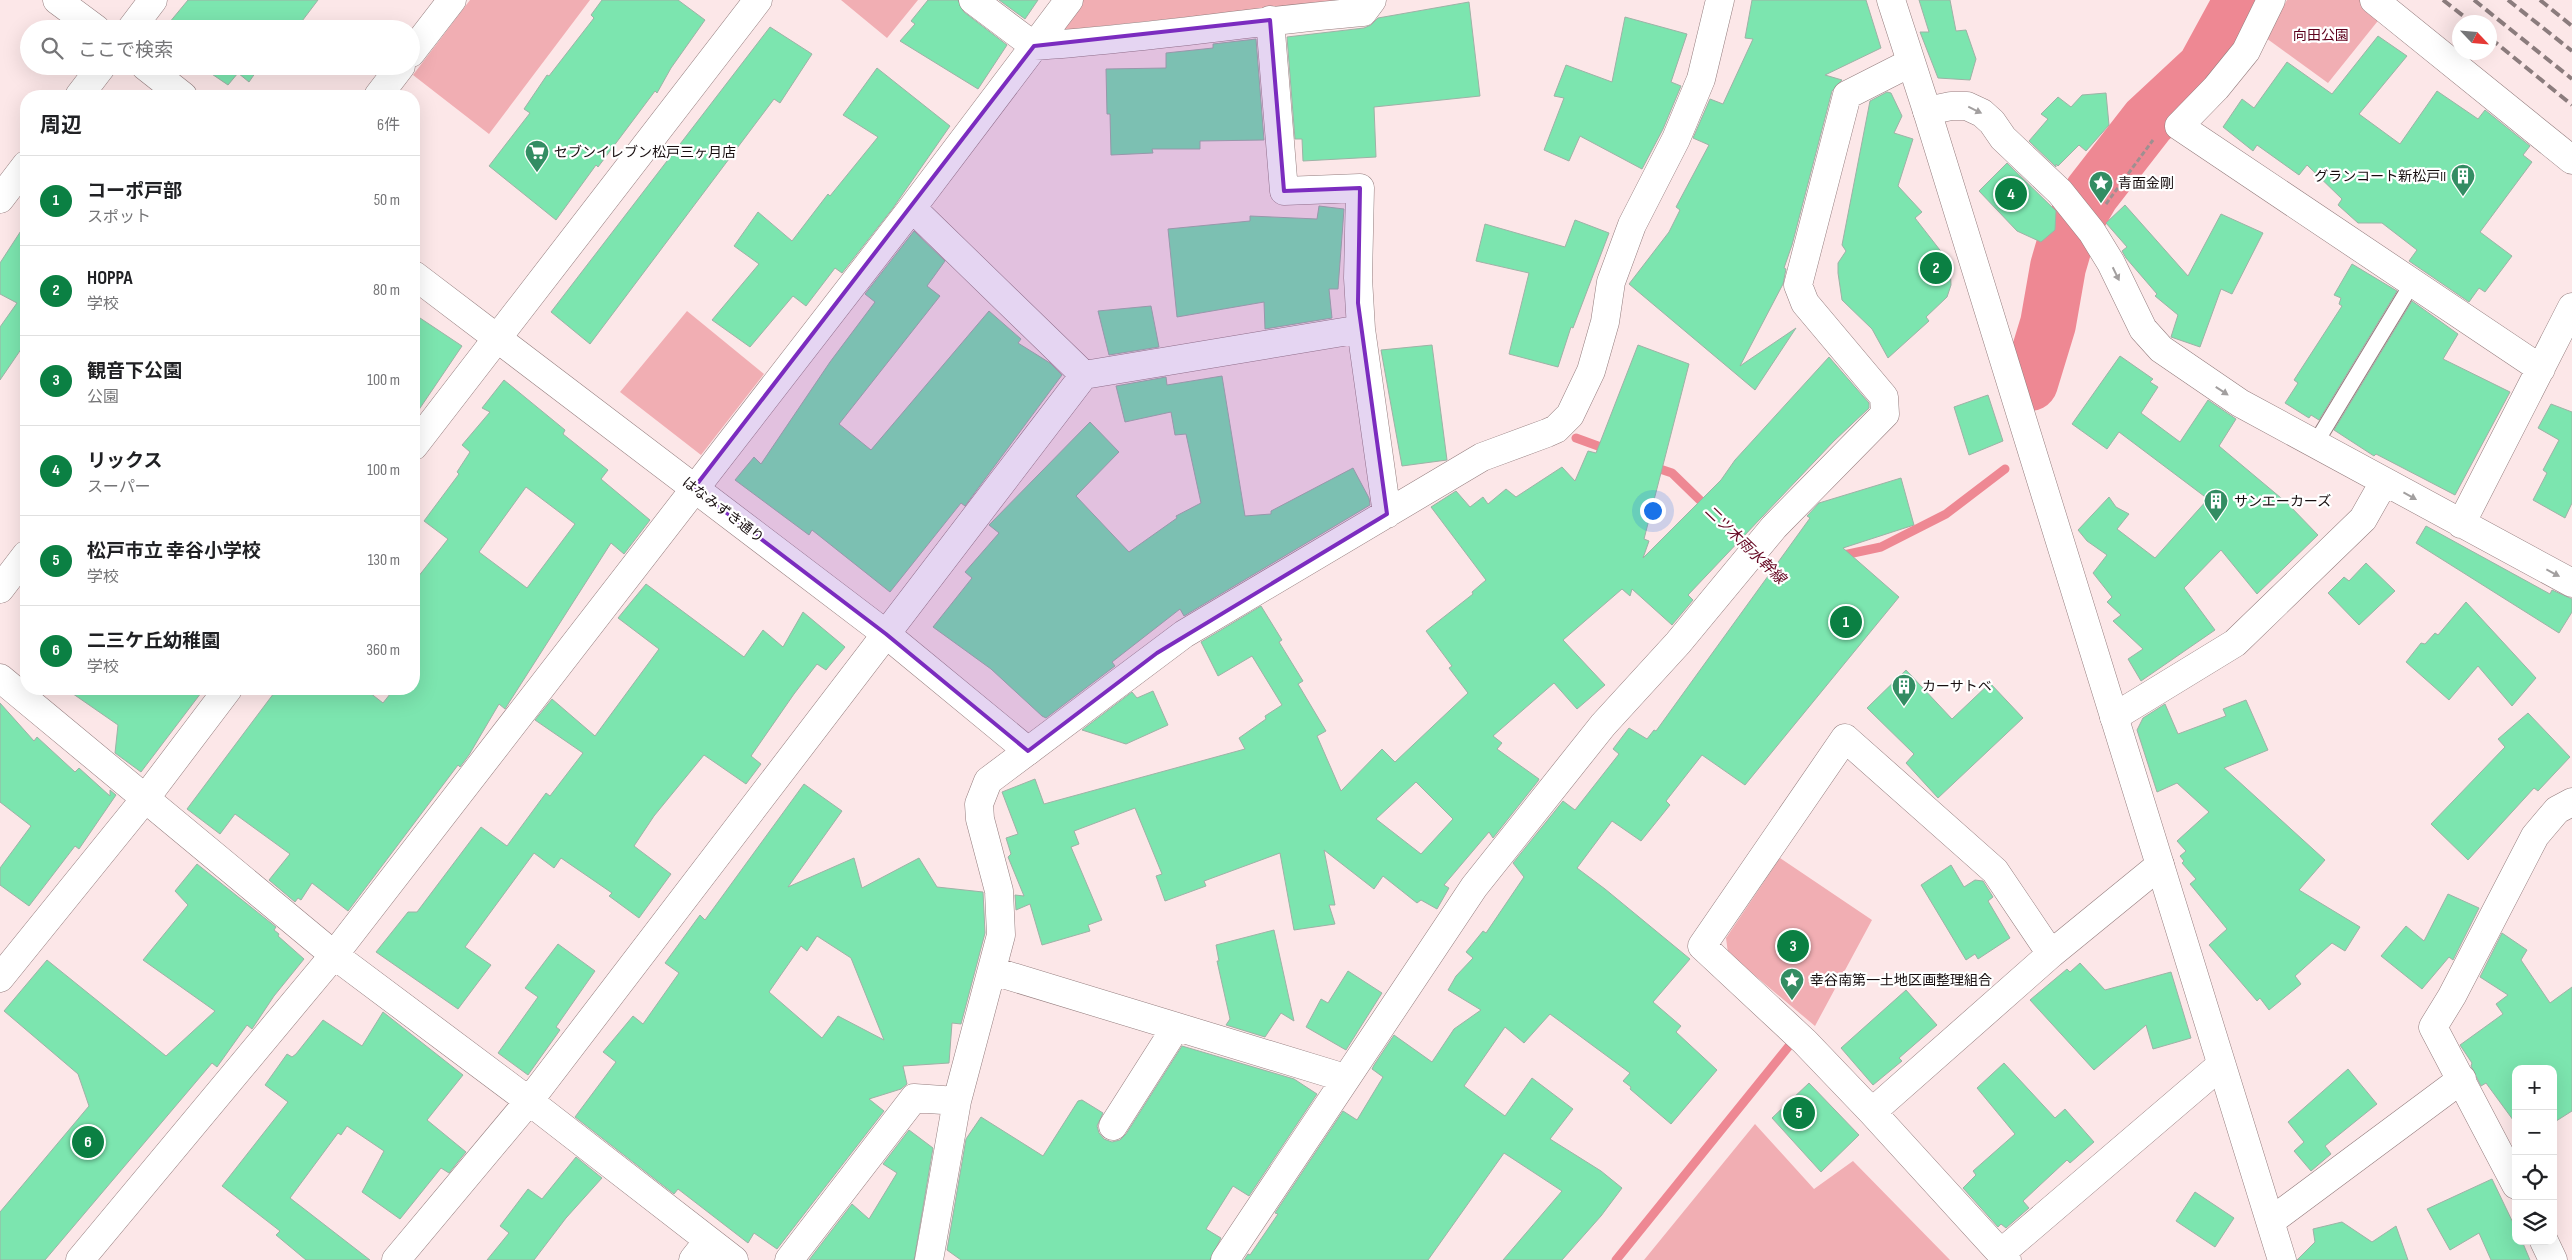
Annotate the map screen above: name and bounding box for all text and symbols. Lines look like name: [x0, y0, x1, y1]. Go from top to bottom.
north arrow: [2452, 15, 2497, 60]
search box: [20, 20, 420, 75]
park label: 向田公園: [2293, 27, 2349, 44]
icon: search: [38, 34, 66, 62]
text: ここで検索: [78, 39, 173, 62]
one-way arrow: [1968, 106, 1982, 114]
text: 周辺: [40, 113, 82, 138]
text: 6件: [377, 116, 400, 135]
supermarket icon: セブンイレブン松戸三ヶ月店: [524, 139, 550, 173]
place label: セブンイレブン松戸三ヶ月店: [554, 144, 736, 161]
building icon: グランコート新松戸II: [2450, 163, 2476, 197]
place label: グランコート新松戸II: [2314, 168, 2446, 185]
place icon: 青面金剛: [2088, 170, 2114, 204]
pin: 4: [1995, 175, 2027, 213]
place label: 青面金剛: [2118, 175, 2174, 192]
text: コーポ戸部: [87, 180, 182, 203]
text: 1: [53, 191, 59, 210]
text: 50 m: [374, 191, 400, 210]
text: スポット: [87, 208, 151, 227]
pin: 2: [1920, 249, 1952, 287]
text: HOPPA: [87, 267, 133, 290]
one-way arrow: [2112, 267, 2120, 281]
text: 2: [52, 281, 60, 300]
text: 80 m: [373, 281, 400, 300]
text: 学校: [87, 295, 119, 314]
text: 観音下公園: [87, 360, 182, 383]
text: 3: [52, 371, 60, 390]
text: 100 m: [367, 371, 400, 390]
one-way arrow: [2216, 386, 2229, 396]
text: 公園: [87, 388, 119, 407]
text: リックス: [87, 450, 162, 473]
text: 4: [52, 461, 60, 480]
text: 100 m: [367, 461, 400, 480]
street label: はなみずき通り: [679, 474, 767, 546]
text: スーパー: [87, 478, 151, 497]
building icon: サンエーカーズ: [2203, 488, 2229, 522]
one-way arrow: [2403, 492, 2417, 500]
place label: サンエーカーズ: [2234, 493, 2331, 510]
your location: [1640, 498, 1666, 524]
water label: 二ツ木雨水幹線: [1701, 502, 1791, 590]
text: 松戸市立 幸谷小学校: [87, 540, 261, 563]
text: 5: [52, 551, 60, 570]
text: 130 m: [368, 551, 400, 570]
text: 学校: [87, 568, 119, 587]
one-way arrow: [2546, 569, 2560, 577]
pin: 1: [1830, 603, 1862, 641]
text: 二三ケ丘幼稚園: [87, 630, 220, 653]
text: 6: [52, 641, 60, 660]
text: 360 m: [366, 641, 400, 660]
text: 学校: [87, 658, 119, 677]
building icon: カーサトベ: [1891, 673, 1917, 707]
place label: カーサトベ: [1922, 678, 1992, 695]
pin: 3: [1777, 927, 1809, 965]
place icon: 幸谷南第一土地区画整理組合: [1779, 967, 1805, 1001]
place label: 幸谷南第一土地区画整理組合: [1810, 972, 1992, 989]
map controls: [2512, 1065, 2557, 1245]
button: +: [2512, 1065, 2557, 1110]
pin: 5: [1783, 1094, 1815, 1132]
button: −: [2512, 1110, 2557, 1155]
pin: 6: [72, 1123, 104, 1161]
button: locate: [2512, 1155, 2557, 1200]
button: layers: [2512, 1200, 2557, 1245]

